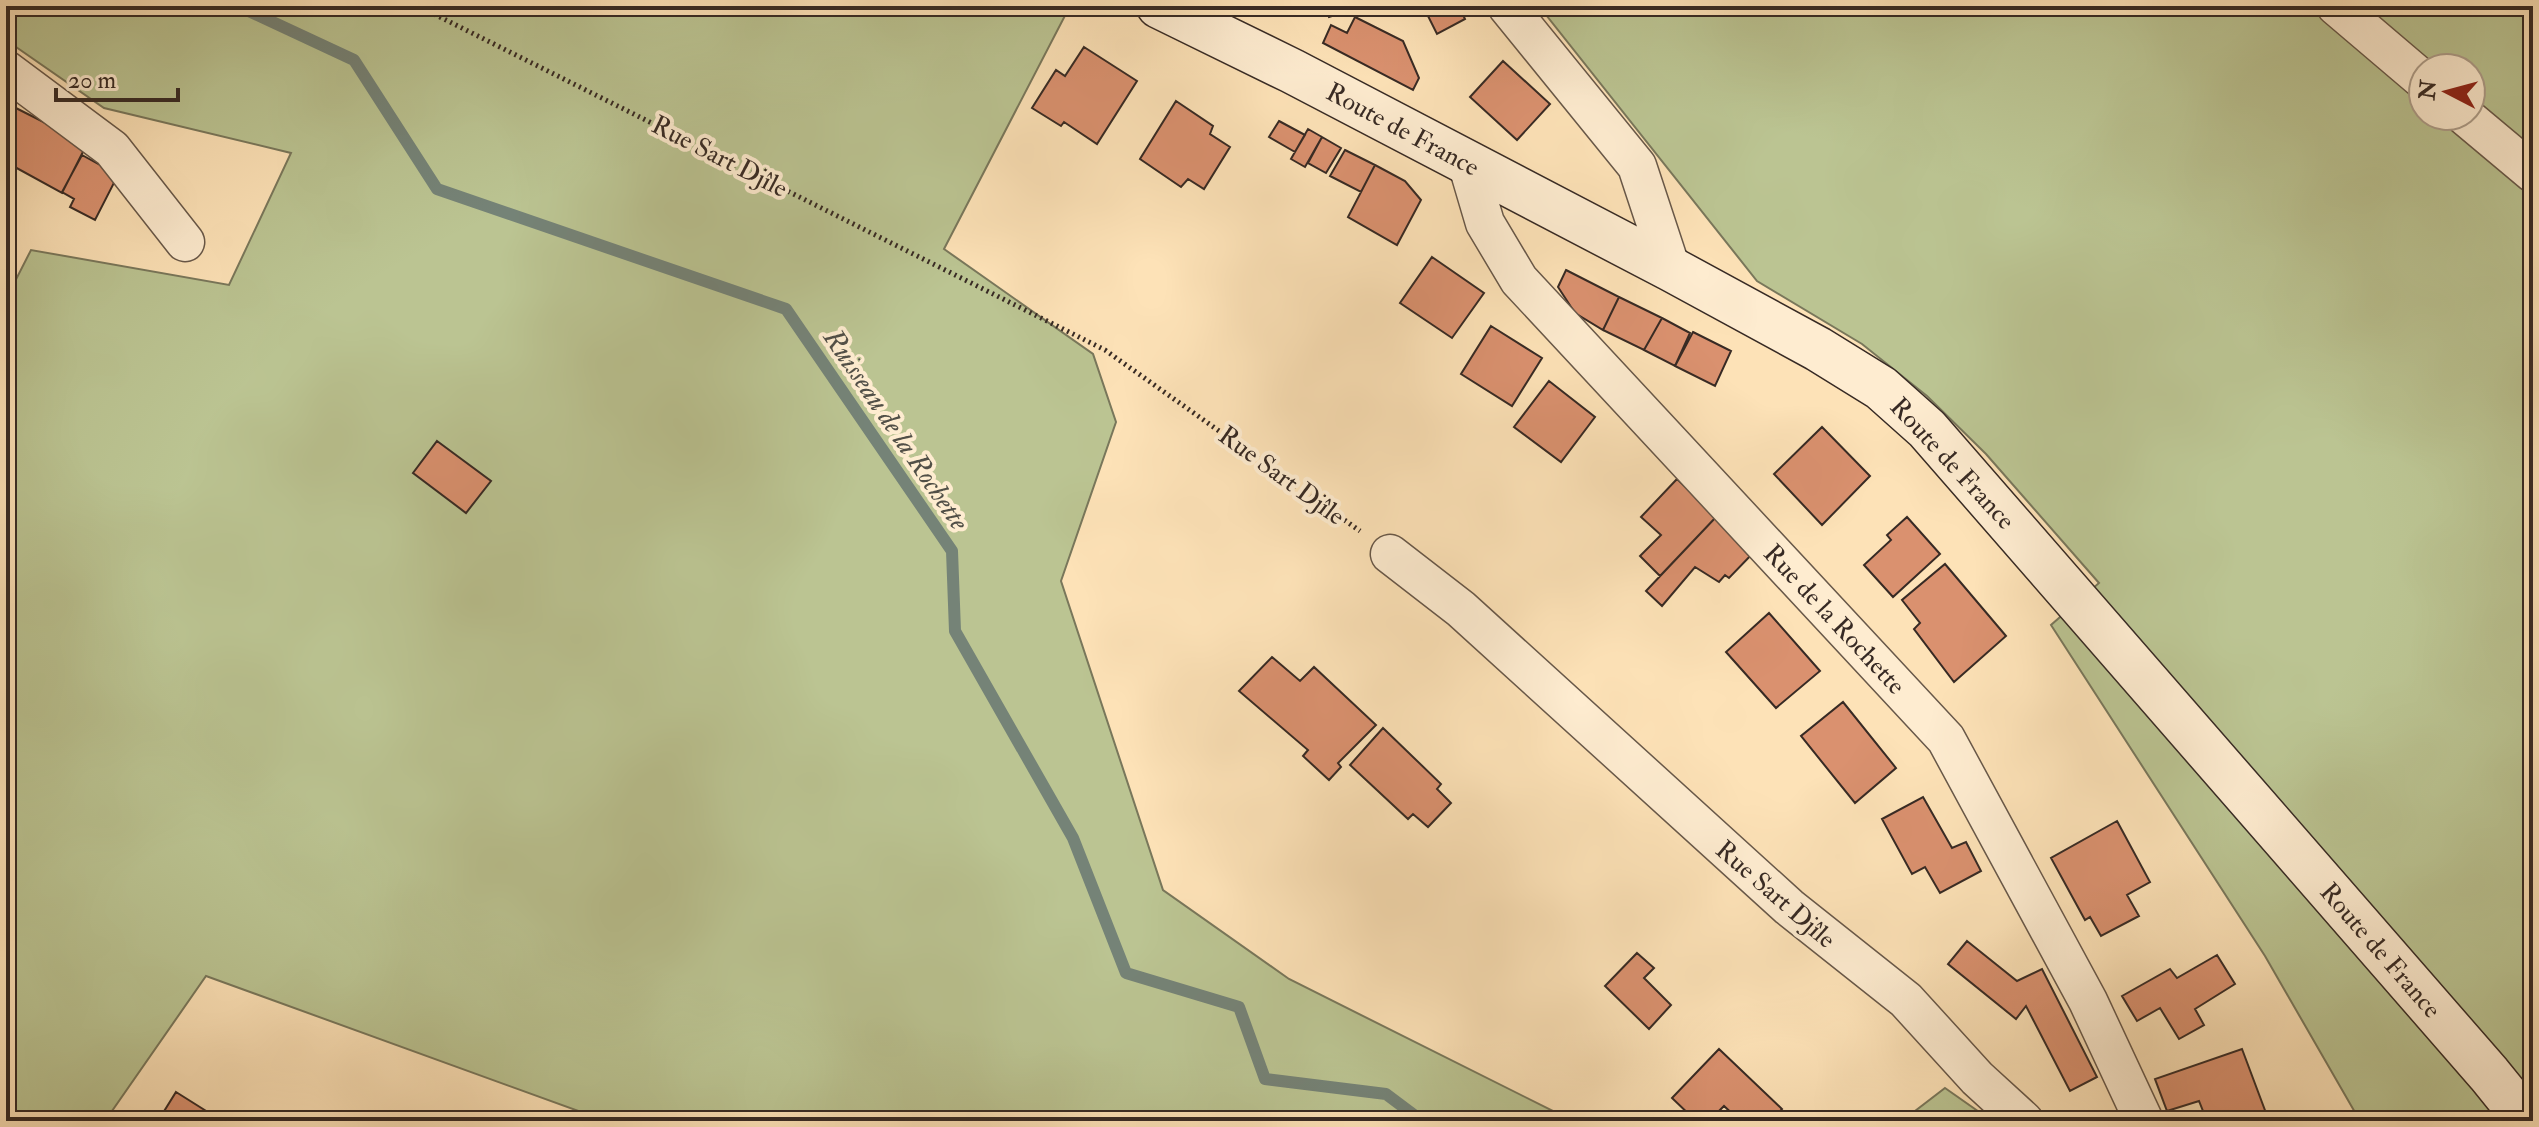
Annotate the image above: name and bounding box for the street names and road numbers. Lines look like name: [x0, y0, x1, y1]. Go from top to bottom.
street label: Route de France: [1320, 76, 1485, 184]
street label: Rue Sart Djîle: [646, 109, 793, 205]
street label: Route de France: [1883, 391, 2022, 536]
street label: Rue Sart Djîle: [1212, 419, 1351, 532]
street label: Rue de la Rochette: [1757, 538, 1912, 702]
street label: Rue Sart Djîle: [1709, 834, 1842, 956]
street label: Route de France: [2313, 876, 2448, 1025]

